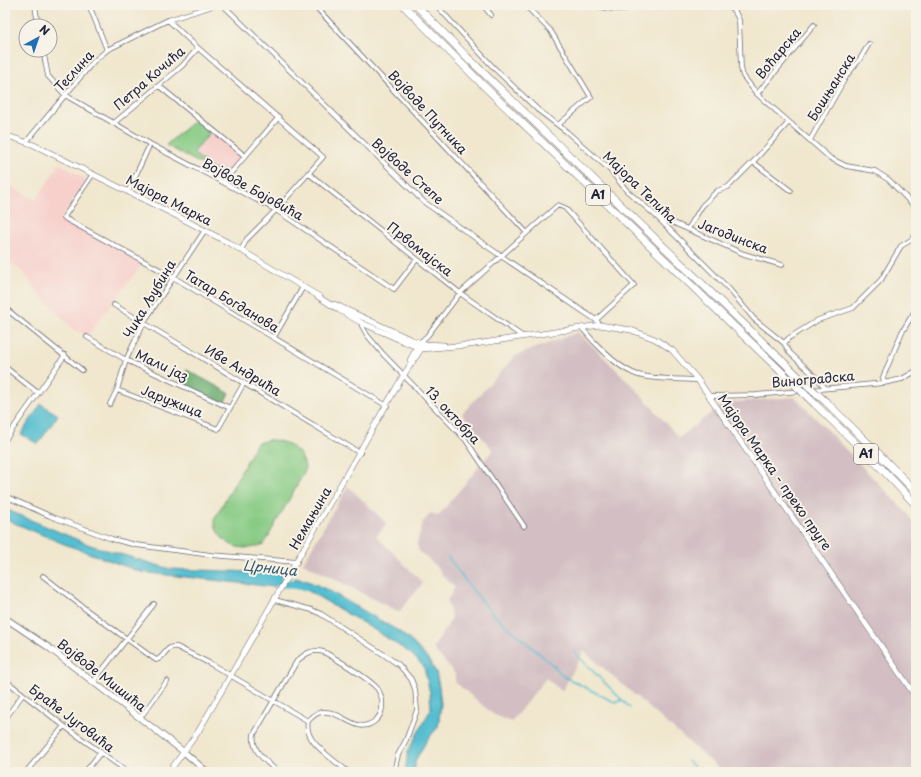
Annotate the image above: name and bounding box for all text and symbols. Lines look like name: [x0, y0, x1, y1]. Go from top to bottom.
north arrow: [18, 18, 58, 58]
text: N: [36, 21, 54, 39]
street label: Воћарска: [750, 22, 805, 83]
street label: Петра Кочића: [109, 41, 189, 114]
street label: Теслина: [50, 45, 98, 96]
street label: Бошњанска: [802, 48, 859, 124]
street label: Војводе Путника: [384, 65, 473, 158]
street label: Војводе Степе: [368, 133, 449, 208]
street label: Мајора Тепића: [599, 146, 682, 227]
street label: Војводе Бојовића: [199, 153, 308, 225]
street label: Мајора Марка: [123, 170, 216, 230]
road number: A1: [586, 185, 610, 205]
street label: Јагодинска: [695, 213, 772, 258]
street label: Првомајска: [384, 217, 458, 281]
street label: Чика Љубина: [118, 255, 180, 342]
street label: Татар Богданова: [181, 265, 284, 337]
street label: Иве Андрића: [202, 339, 286, 400]
street label: Мали јаз: [133, 344, 192, 385]
street label: Виноградска: [771, 365, 856, 392]
street label: Јаружица: [138, 380, 207, 422]
street label: 13. октобра: [422, 382, 486, 448]
street label: Мајора Марка - преко пруге: [714, 390, 837, 554]
road number: A1: [854, 444, 878, 464]
street label: Немањина: [284, 482, 336, 553]
water label: Црница: [242, 554, 299, 581]
street label: Војводе Мишића: [54, 634, 151, 716]
street label: Браће Југовића: [26, 679, 120, 757]

